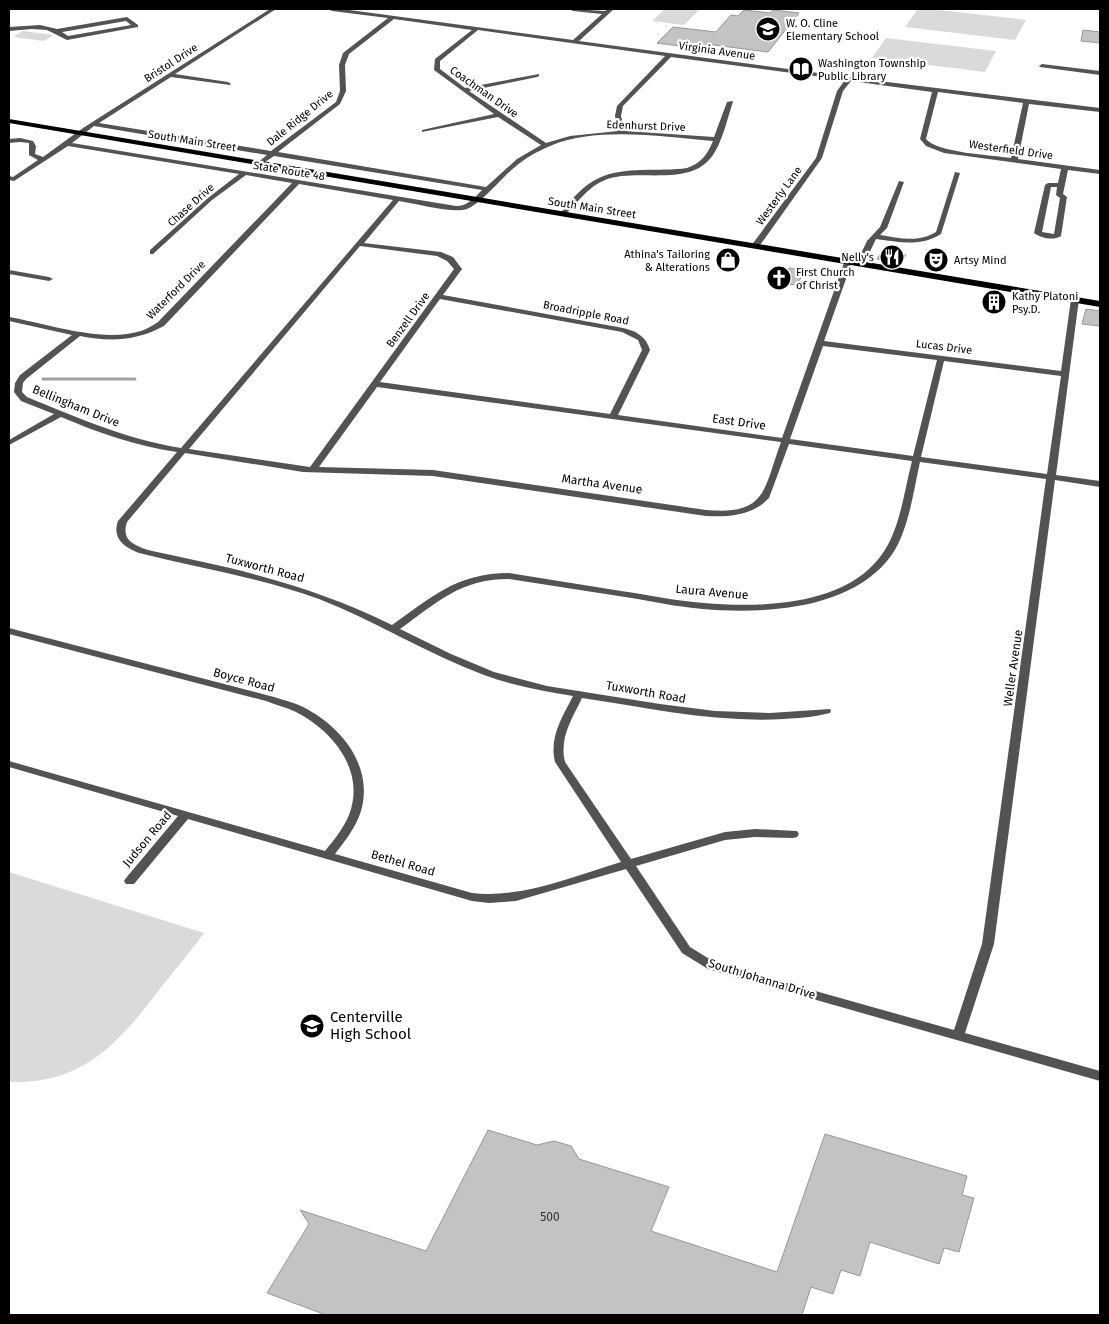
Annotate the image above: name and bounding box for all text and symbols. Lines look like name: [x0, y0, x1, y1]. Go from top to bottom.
school or university icon: W. O. Cline Elementary School: [755, 16, 781, 42]
place label: W. O. Cline Elementary School: [786, 17, 879, 43]
street label: Virginia Avenue: [678, 39, 756, 63]
street label: Bristol Drive: [142, 41, 200, 85]
library icon: Washington Township Public Library: [788, 56, 814, 82]
place label: Washington Township Public Library: [818, 57, 926, 83]
street label: Coachman Drive: [447, 64, 521, 120]
street label: Dale Ridge Drive: [264, 87, 336, 149]
street label: Edenhurst Drive: [606, 118, 686, 134]
street label: South Main Street: [147, 128, 237, 154]
street label: Westerfield Drive: [968, 138, 1054, 162]
street label: State Route 48: [252, 159, 326, 183]
street label: Westerly Lane: [753, 164, 805, 228]
street label: Chase Drive: [165, 181, 217, 229]
street label: South Main Street: [547, 195, 637, 221]
restaurant icon: Nelly's: [879, 244, 905, 270]
shop icon: Athina's Tailoring & Alterations: [715, 247, 741, 273]
theatre icon: Artsy Mind: [923, 247, 949, 273]
place label: Athina's Tailoring & Alterations: [624, 248, 710, 274]
place label: Nelly's: [841, 251, 874, 264]
place label: Artsy Mind: [954, 254, 1006, 267]
street label: Waterford Drive: [144, 258, 208, 322]
church icon: First Church of Christ: [766, 265, 792, 291]
place label: First Church of Christ: [796, 266, 855, 292]
building icon: Kathy Platoni Psy.D.: [981, 289, 1007, 315]
street label: Benzell Drive: [384, 290, 432, 350]
place label: Kathy Platoni Psy.D.: [1012, 290, 1078, 316]
street label: Broadripple Road: [542, 298, 630, 328]
street label: Lucas Drive: [915, 337, 973, 357]
street label: Bellingham Drive: [30, 382, 122, 430]
street label: East Drive: [711, 411, 767, 433]
street label: Martha Avenue: [561, 471, 643, 497]
street label: Tuxworth Road: [224, 551, 306, 585]
street label: Laura Avenue: [675, 582, 749, 602]
street label: Weller Avenue: [1001, 629, 1025, 707]
street label: Boyce Road: [212, 665, 276, 695]
street label: Tuxworth Road: [605, 678, 687, 706]
street label: Judson Road: [120, 808, 174, 870]
street label: Bethel Road: [369, 847, 437, 879]
street label: South Johanna Drive: [707, 956, 817, 1002]
place label: Centerville High School: [330, 1008, 412, 1043]
school or university icon: Centerville High School: [299, 1013, 325, 1039]
house number: 500: [540, 1210, 560, 1224]

